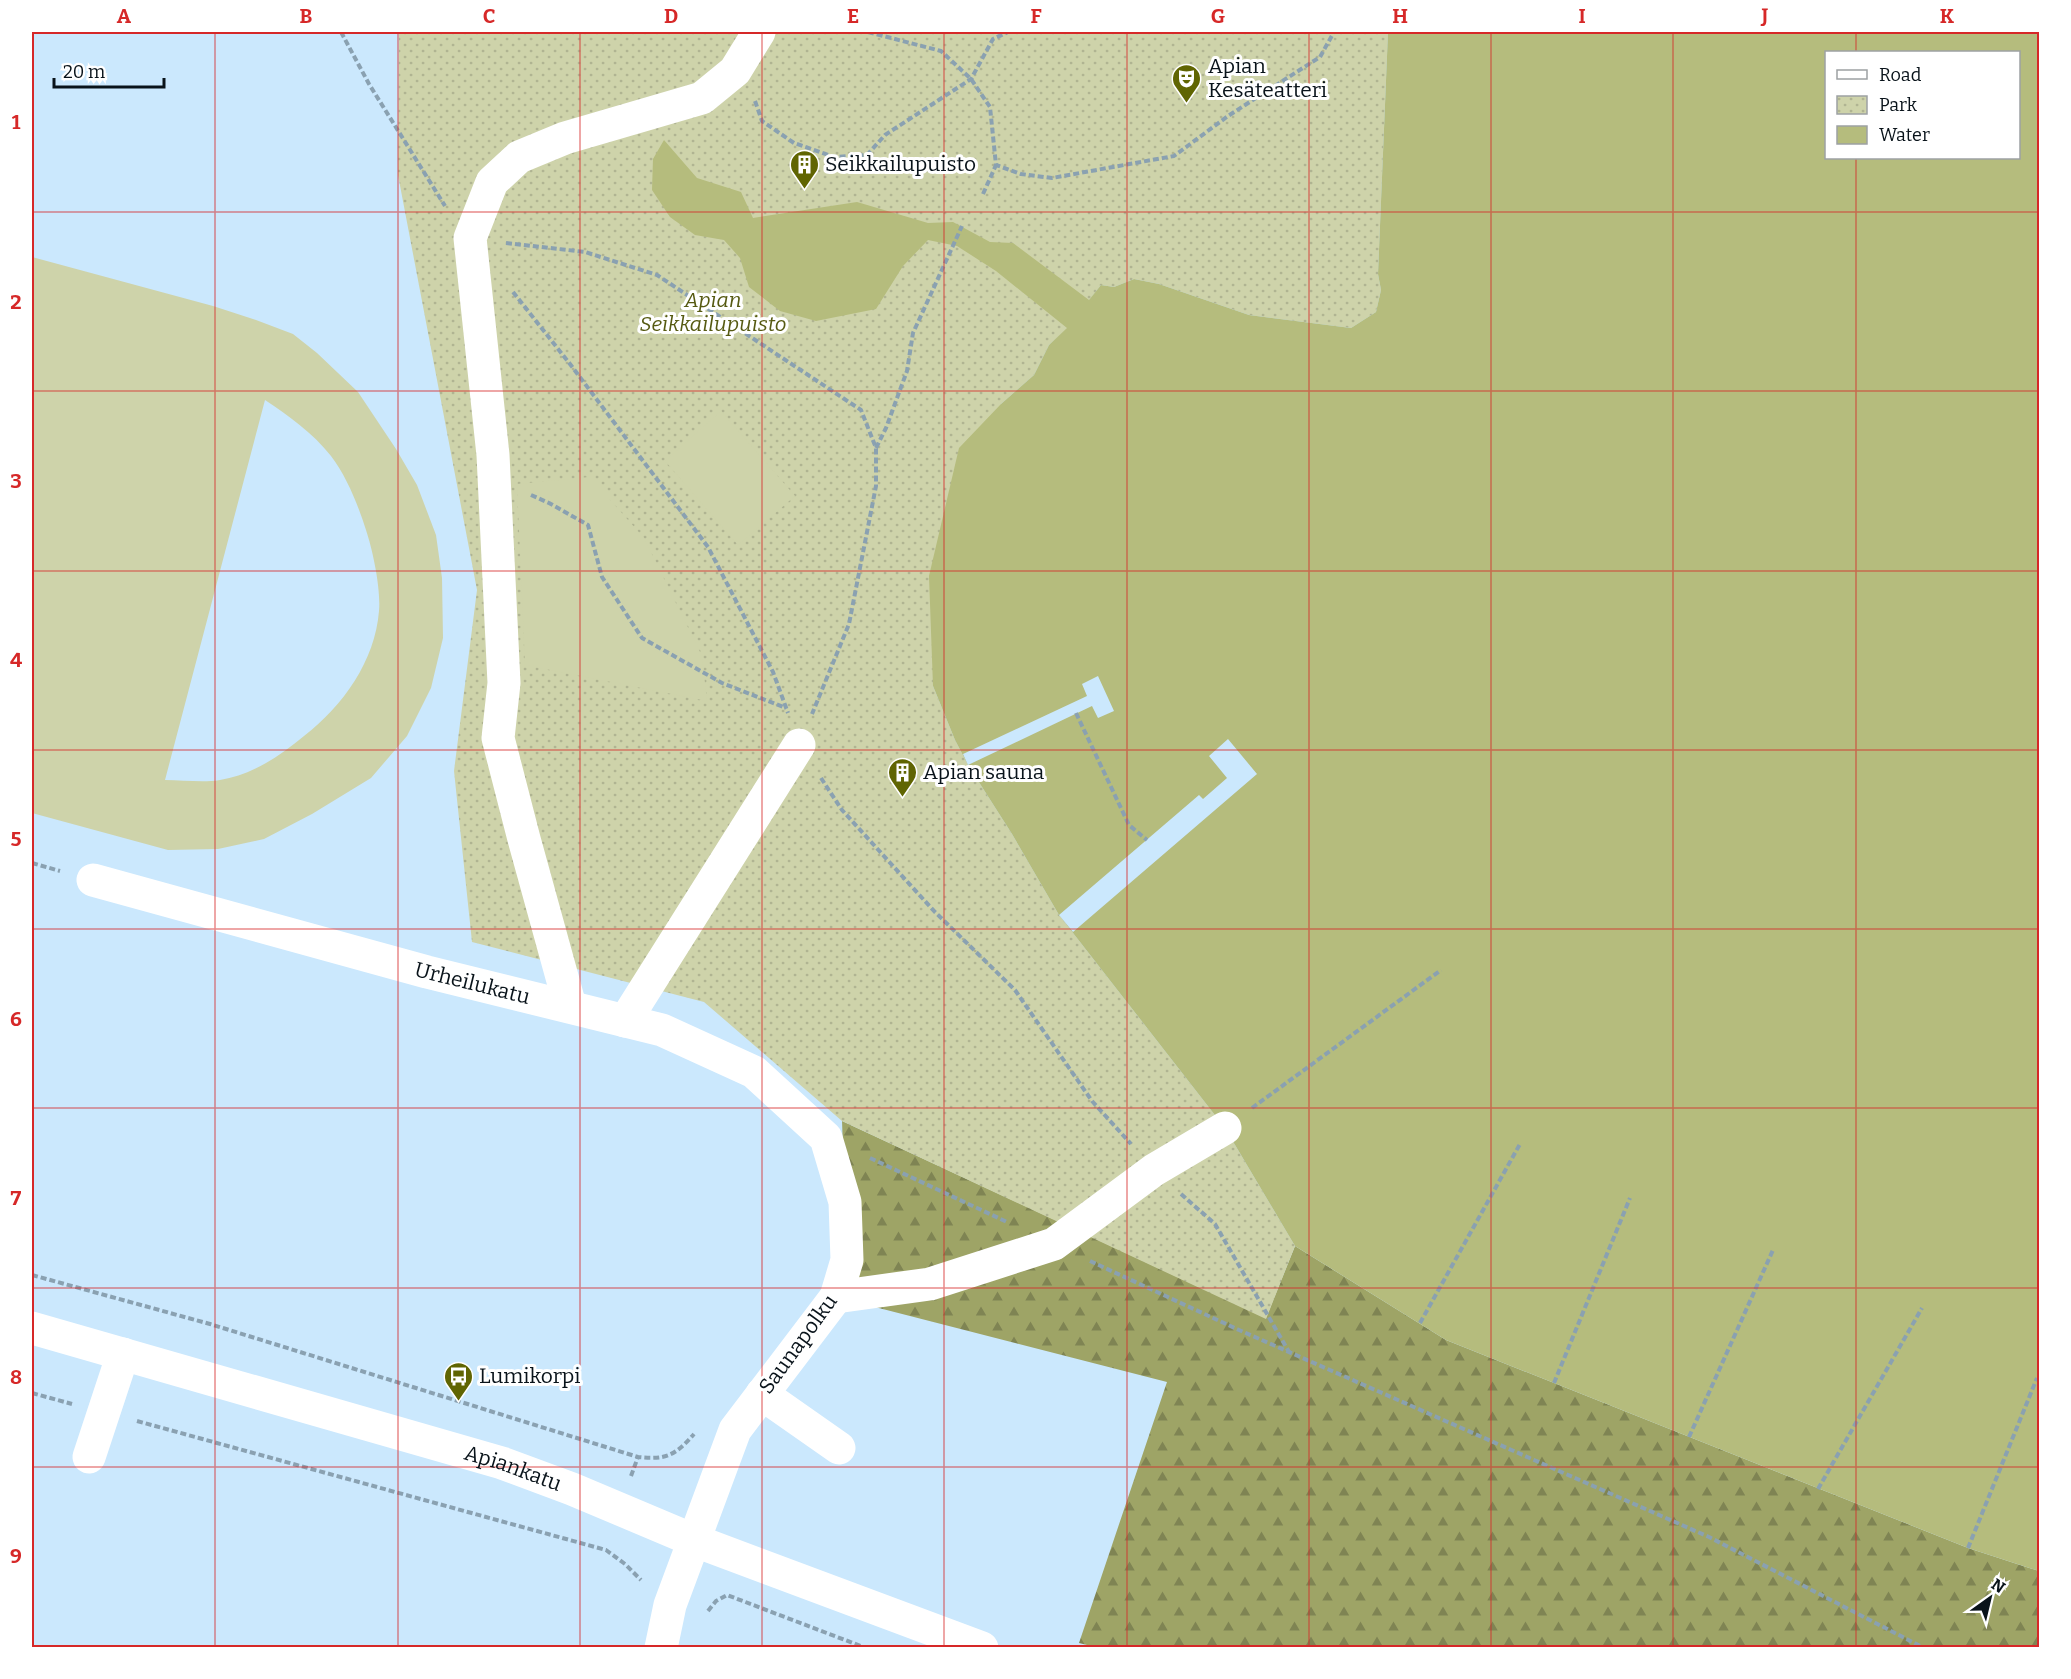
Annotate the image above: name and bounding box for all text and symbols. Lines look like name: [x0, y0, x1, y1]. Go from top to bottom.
text: A: [117, 4, 132, 28]
text: B: [300, 4, 313, 28]
text: C: [483, 4, 495, 28]
text: D: [664, 4, 678, 28]
text: E: [847, 4, 859, 28]
text: F: [1030, 4, 1042, 28]
text: G: [1211, 4, 1225, 28]
text: H: [1392, 4, 1408, 28]
text: I: [1578, 4, 1586, 28]
text: J: [1761, 4, 1769, 28]
text: K: [1940, 4, 1955, 28]
scale bar: [54, 51, 164, 89]
legend: [1825, 51, 2020, 159]
place label: Apian Kesäteatteri: [1208, 53, 1327, 103]
text: 20 m: [63, 61, 105, 83]
theatre icon: Apian Kesäteatteri: [1171, 62, 1203, 104]
text: Road: [1879, 64, 1922, 86]
text: Park: [1879, 94, 1918, 116]
text: 1: [12, 110, 21, 134]
text: Water: [1879, 124, 1930, 146]
building icon: Seikkailupuisto: [788, 148, 820, 190]
place label: Seikkailupuisto: [825, 151, 976, 177]
park label: Apian Seikkailupuisto: [640, 287, 786, 337]
text: 2: [10, 290, 22, 314]
text: 3: [10, 469, 22, 493]
text: 4: [10, 648, 22, 672]
building icon: Apian sauna: [886, 756, 918, 798]
place label: Apian sauna: [923, 759, 1045, 785]
text: 5: [11, 827, 22, 851]
street label: Urheilukatu: [412, 956, 533, 1010]
text: 6: [10, 1007, 22, 1031]
text: 7: [11, 1186, 22, 1210]
street label: Saunapolku: [753, 1289, 843, 1399]
bus stop icon: Lumikorpi: [442, 1360, 474, 1402]
place label: Lumikorpi: [479, 1363, 581, 1389]
text: 8: [10, 1365, 22, 1389]
street label: Apiankatu: [461, 1440, 565, 1497]
text: 9: [10, 1544, 22, 1568]
north arrow: [1960, 1568, 2020, 1628]
text: N: [1988, 1575, 2009, 1597]

